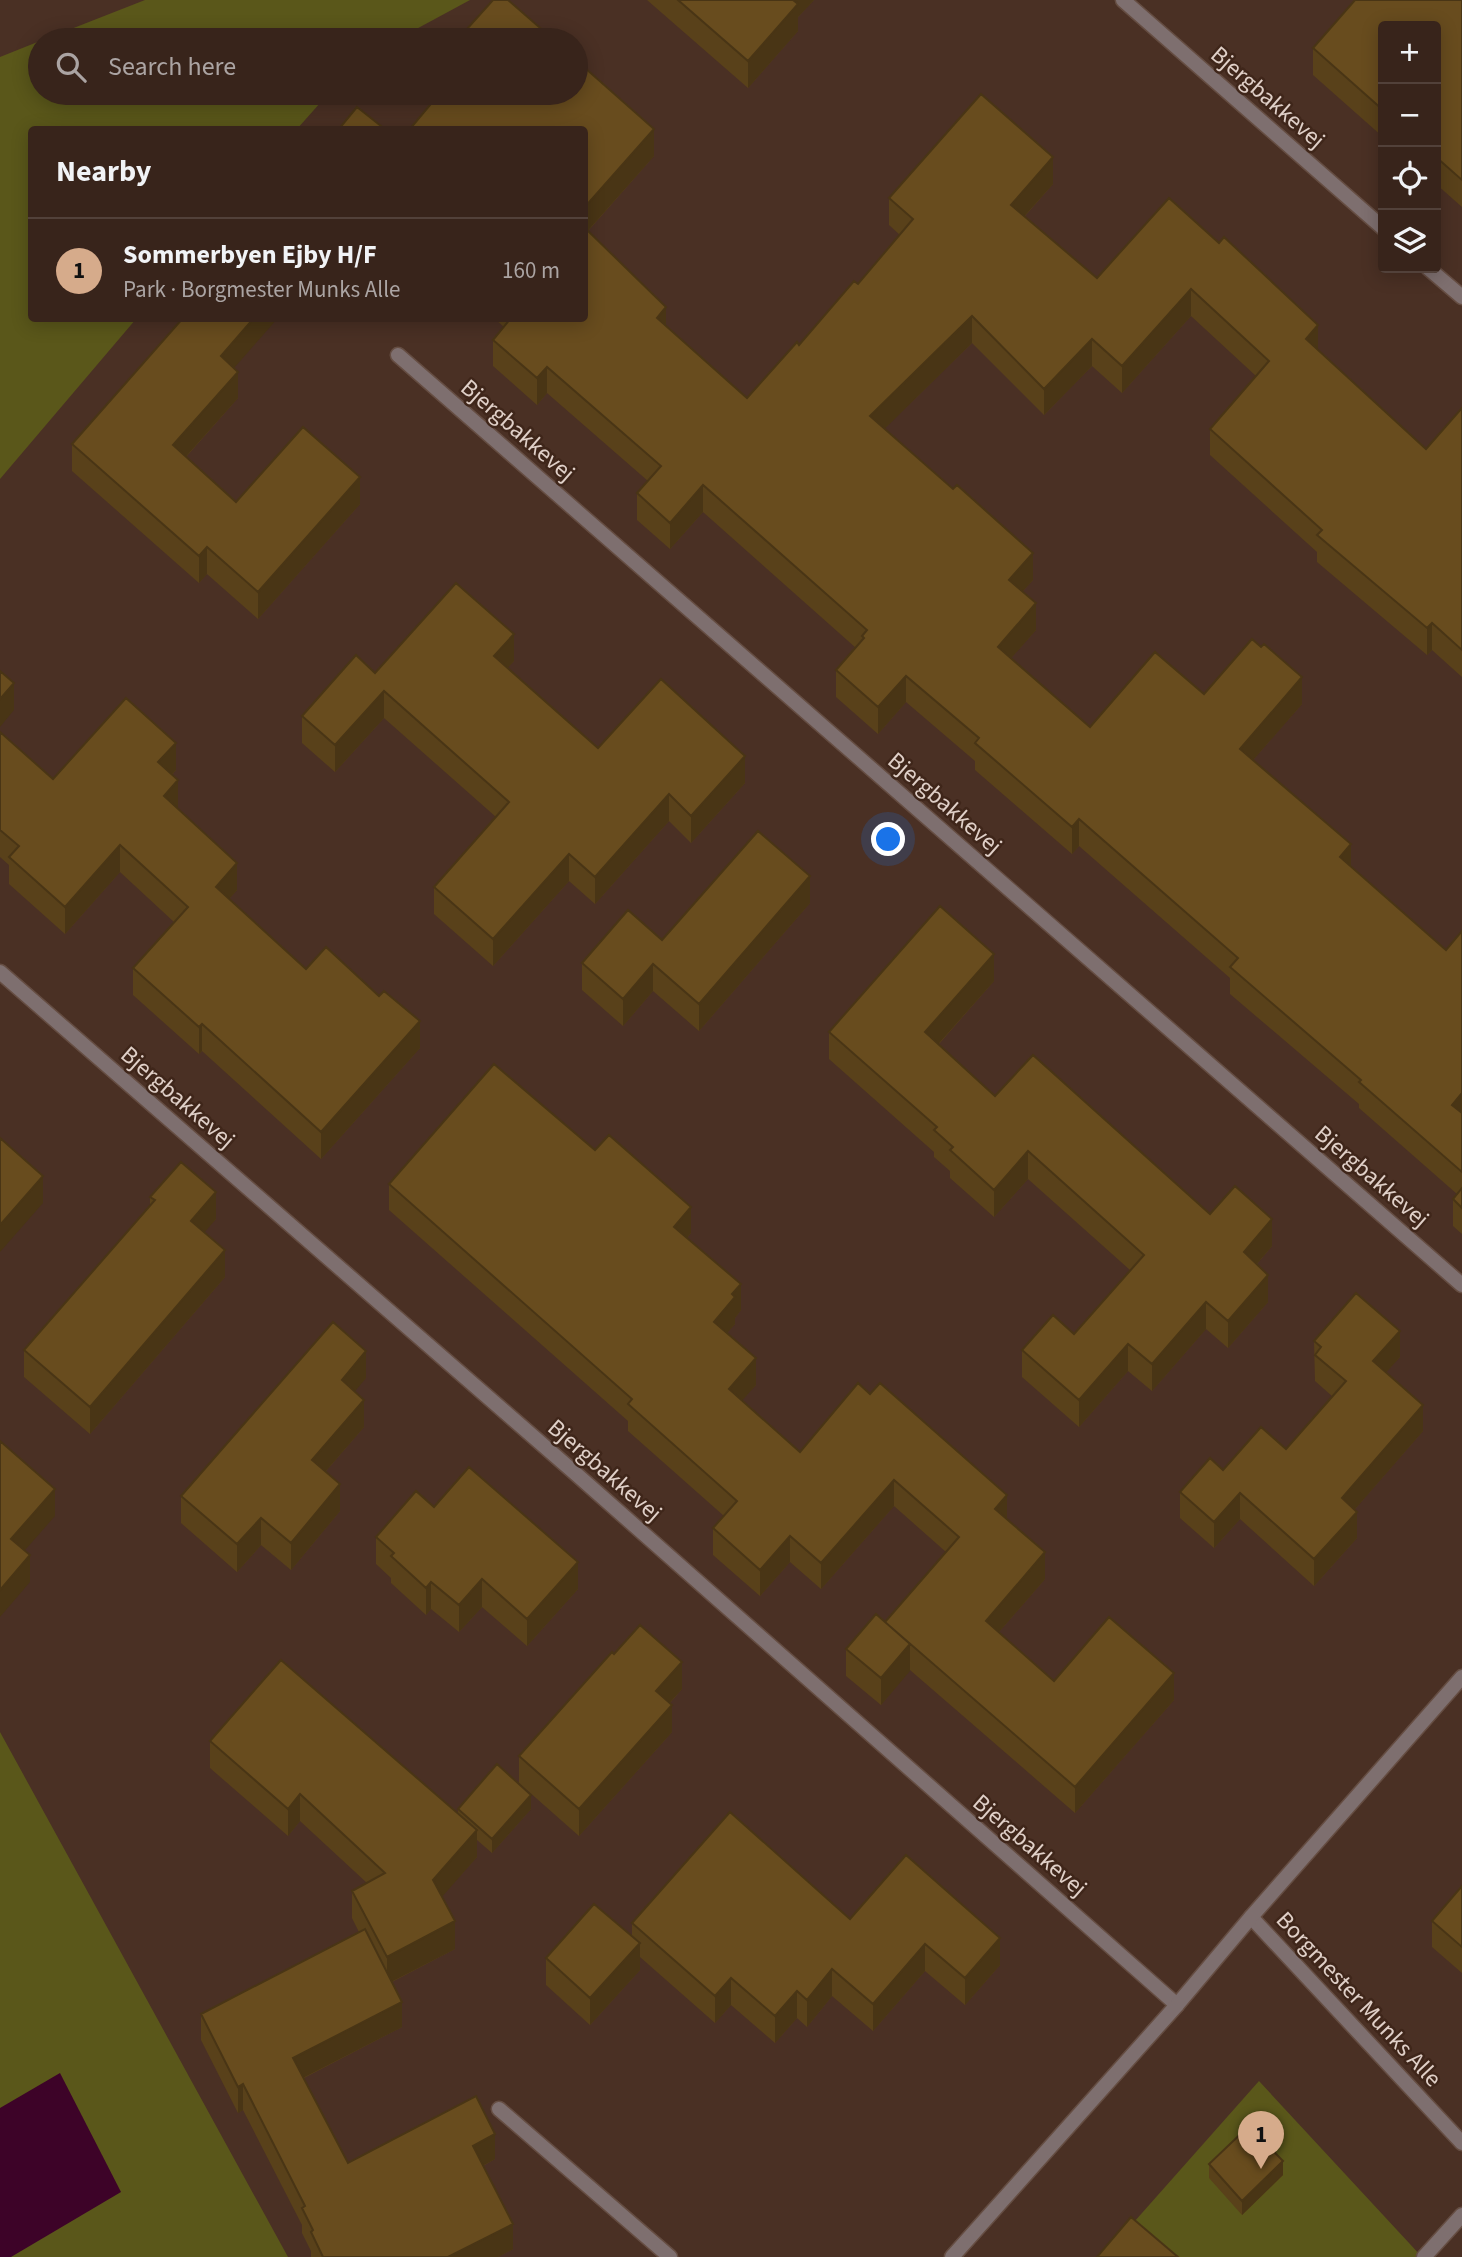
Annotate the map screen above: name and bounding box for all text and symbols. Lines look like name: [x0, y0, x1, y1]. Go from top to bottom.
map controls: [1378, 21, 1441, 273]
button: +: [1378, 21, 1441, 84]
search box: [28, 28, 588, 105]
street label: Bjergbakkevej: [1203, 38, 1333, 157]
icon: search: [52, 48, 90, 86]
text: Search here: [108, 48, 236, 85]
button: −: [1378, 84, 1441, 147]
button: locate: [1378, 147, 1441, 210]
text: Nearby: [56, 150, 151, 193]
button: layers: [1378, 210, 1441, 273]
text: Sommerbyen Ejby H/F: [123, 236, 377, 273]
text: 1: [73, 254, 85, 287]
text: 160 m: [502, 254, 560, 287]
text: Park · Borgmester Munks Alle: [123, 273, 400, 306]
street label: Bjergbakkevej: [453, 371, 583, 490]
street label: Bjergbakkevej: [880, 744, 1010, 863]
your location: [871, 822, 905, 856]
street label: Bjergbakkevej: [113, 1038, 243, 1157]
street label: Bjergbakkevej: [1307, 1117, 1437, 1236]
street label: Bjergbakkevej: [540, 1411, 670, 1530]
street label: Bjergbakkevej: [965, 1786, 1095, 1905]
street label: Borgmester Munks Alle: [1268, 1904, 1450, 2095]
pin: 1: [1238, 2111, 1284, 2169]

